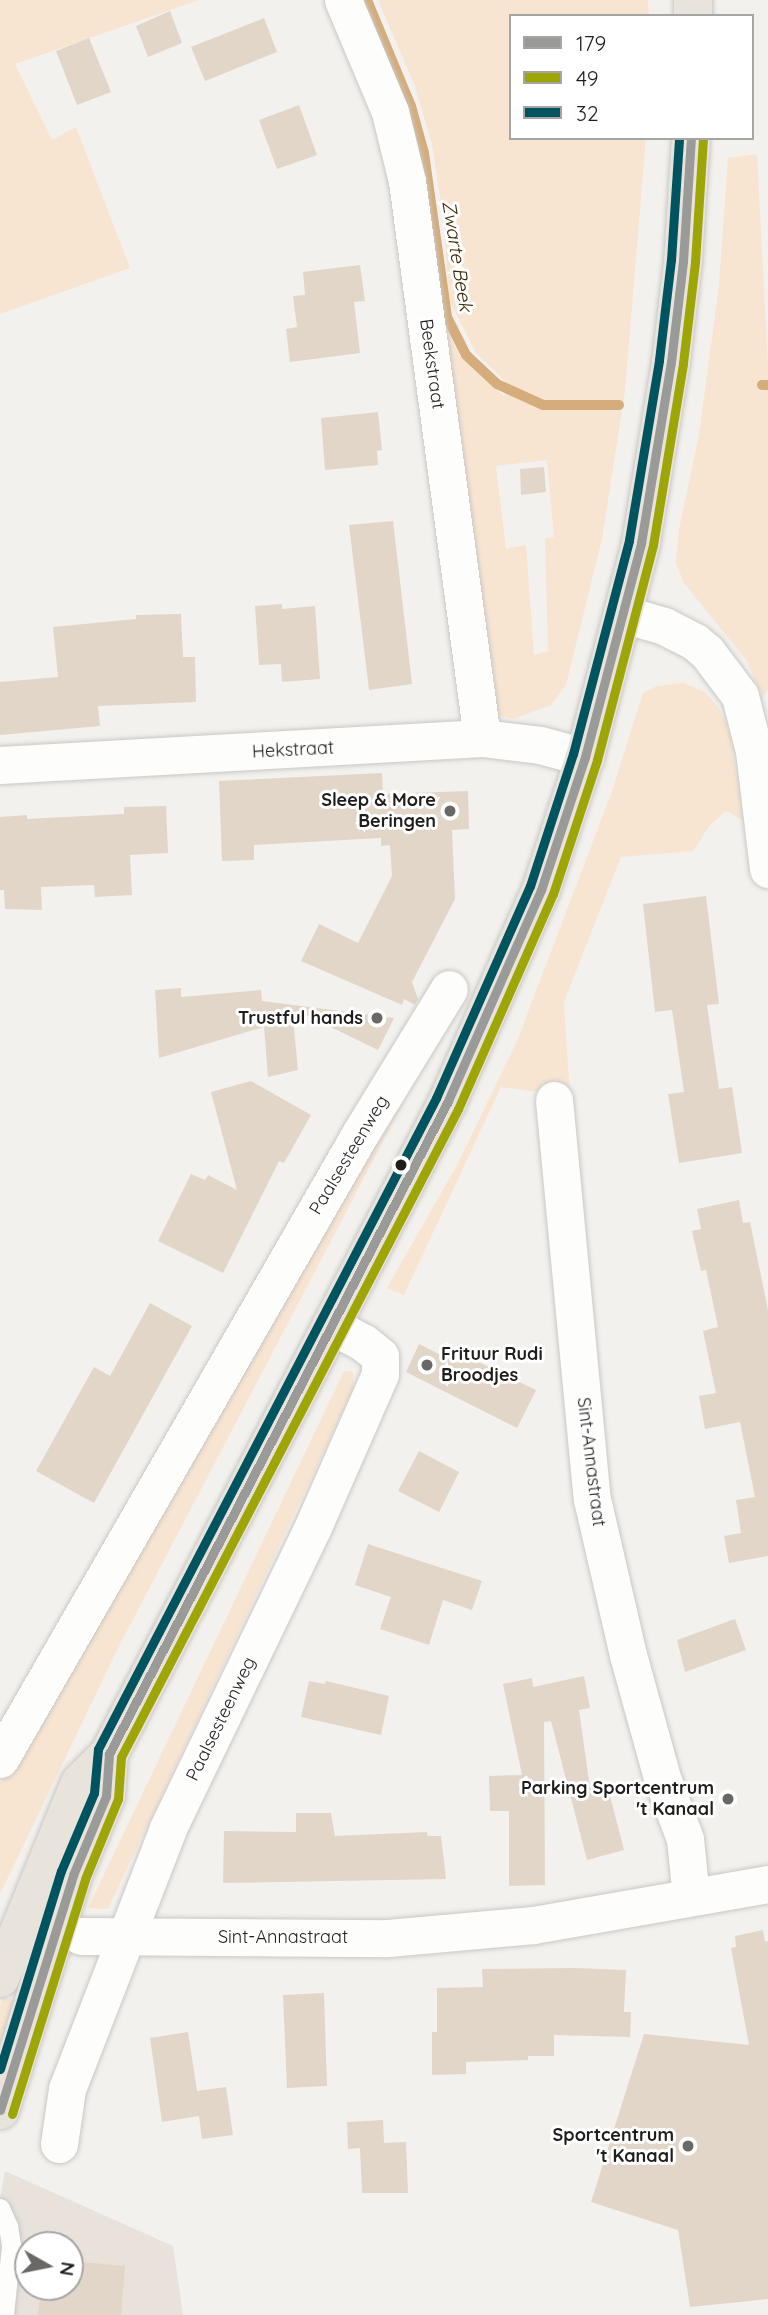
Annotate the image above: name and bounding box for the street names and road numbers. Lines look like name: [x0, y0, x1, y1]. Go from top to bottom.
street label: Beekstraat: [415, 317, 449, 411]
street label: Hekstraat: [251, 737, 335, 763]
street label: Paalsesteenweg: [305, 1091, 393, 1219]
street label: Sint-Annastraat: [572, 1396, 610, 1528]
street label: Paalsesteenweg: [182, 1653, 260, 1785]
street label: Sint-Annastraat: [218, 1926, 348, 1948]

